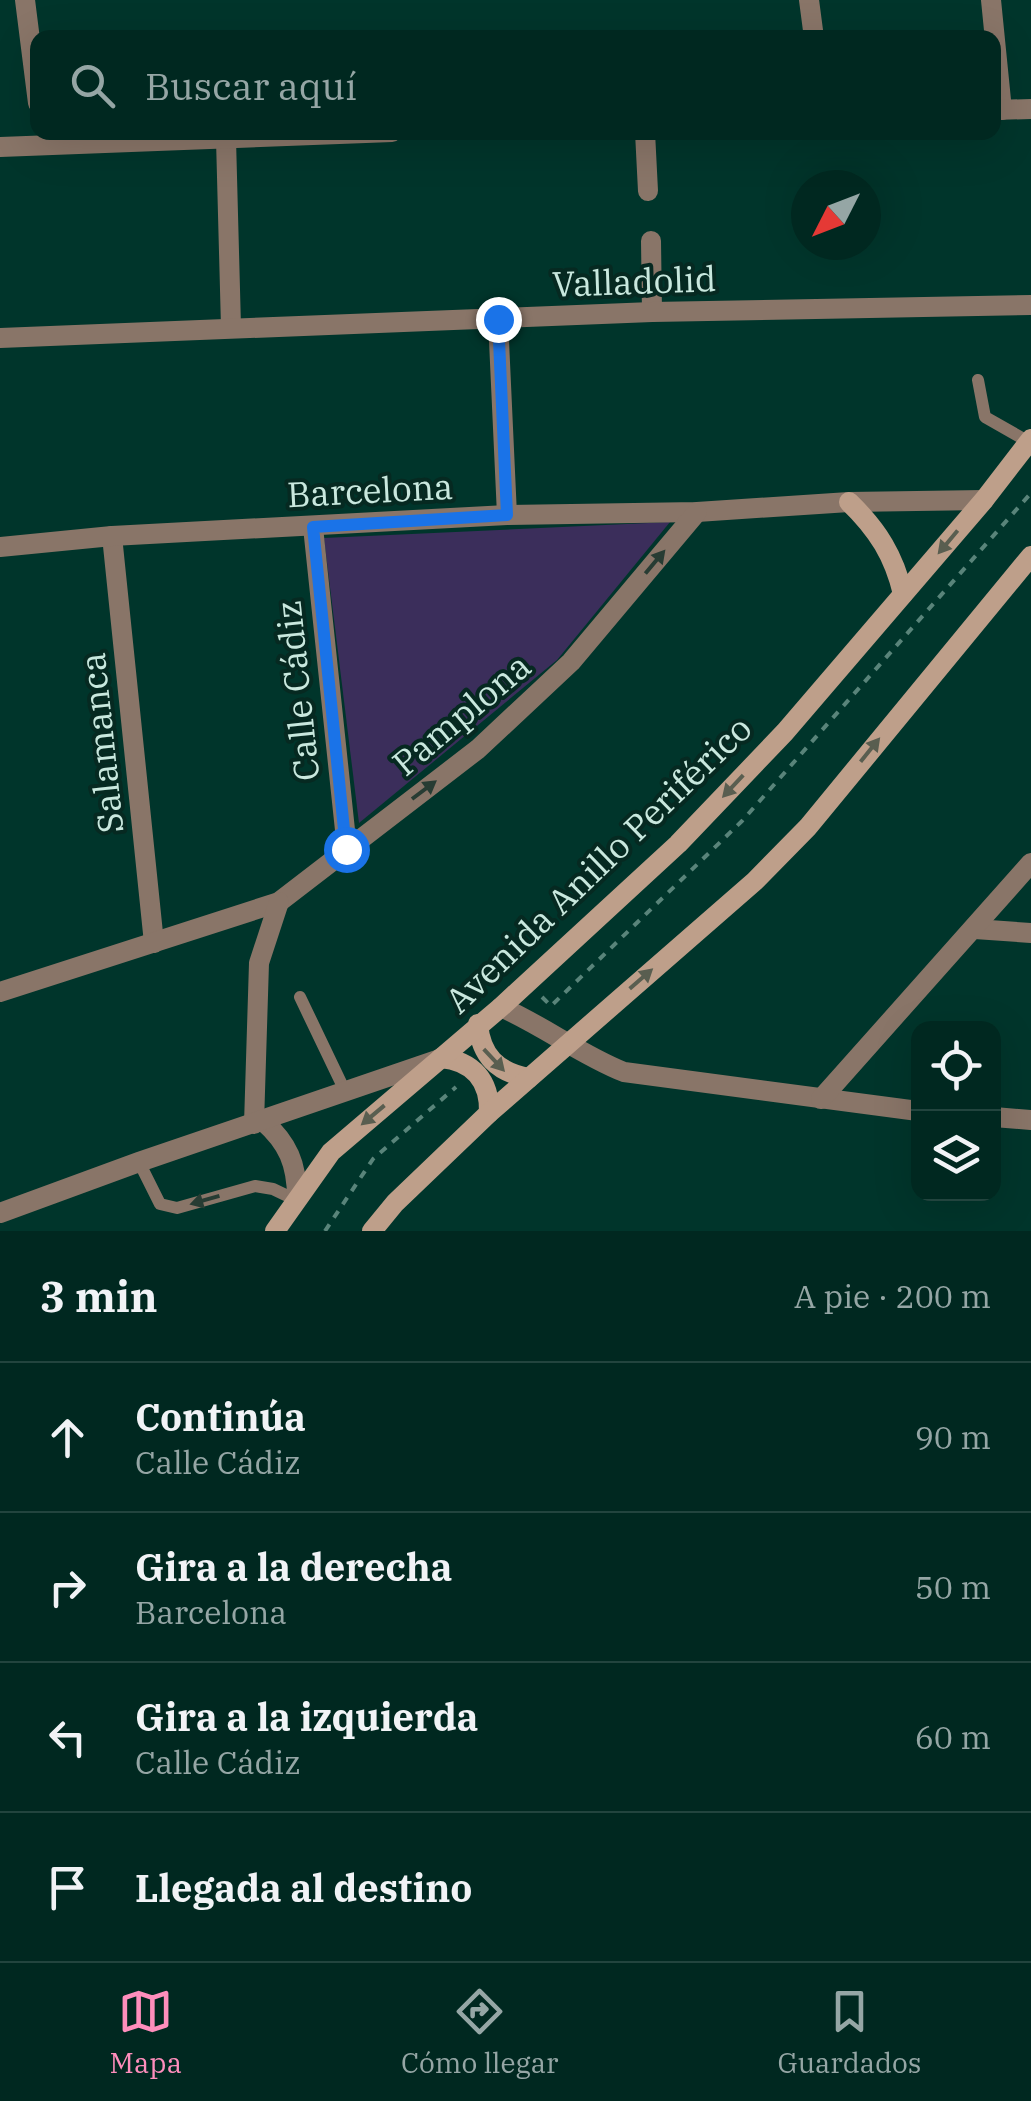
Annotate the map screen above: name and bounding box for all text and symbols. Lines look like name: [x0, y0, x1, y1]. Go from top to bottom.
search box: [30, 30, 1001, 140]
icon: search: [65, 58, 120, 113]
text: Buscar aquí: [145, 61, 357, 110]
north arrow: [791, 170, 881, 260]
street label: Valladolid: [551, 255, 717, 307]
route end: [476, 297, 522, 343]
street label: Barcelona: [286, 463, 454, 517]
one-way arrow: [938, 529, 959, 554]
one-way arrow: [643, 550, 665, 575]
street label: Calle Cádiz: [265, 599, 329, 783]
street label: Pamplona: [382, 643, 540, 785]
street label: Salamanca: [69, 650, 133, 836]
street label: Avenida Anillo Periférico: [435, 705, 761, 1023]
one-way arrow: [859, 738, 880, 763]
one-way arrow: [722, 773, 745, 797]
one-way arrow: [411, 780, 437, 801]
route start: [324, 827, 370, 873]
one-way arrow: [628, 969, 653, 991]
map controls: [911, 1021, 1001, 1201]
button: locate: [911, 1021, 1001, 1111]
one-way arrow: [483, 1047, 506, 1071]
one-way arrow: [360, 1103, 385, 1125]
button: layers: [911, 1111, 1001, 1201]
one-way arrow: [189, 1193, 220, 1208]
text: 3 min: [40, 1269, 158, 1324]
text: A pie · 200 m: [794, 1275, 991, 1317]
text: Continúa: [135, 1392, 306, 1441]
icon: ahead: [40, 1410, 95, 1465]
text: 90 m: [915, 1416, 991, 1458]
text: Calle Cádiz: [135, 1441, 300, 1483]
text: Gira a la derecha: [135, 1542, 452, 1591]
icon: right: [40, 1560, 95, 1615]
text: 50 m: [915, 1566, 991, 1608]
text: Barcelona: [135, 1591, 287, 1633]
text: Gira a la izquierda: [135, 1692, 478, 1741]
icon: left: [40, 1710, 95, 1765]
text: 60 m: [915, 1716, 991, 1758]
text: Calle Cádiz: [135, 1741, 300, 1783]
icon: arrive: [40, 1860, 95, 1915]
text: Llegada al destino: [135, 1863, 472, 1912]
tab: Mapa: [110, 1984, 182, 2081]
tab: Cómo llegar: [401, 1984, 558, 2081]
tab: Guardados: [777, 1984, 921, 2081]

